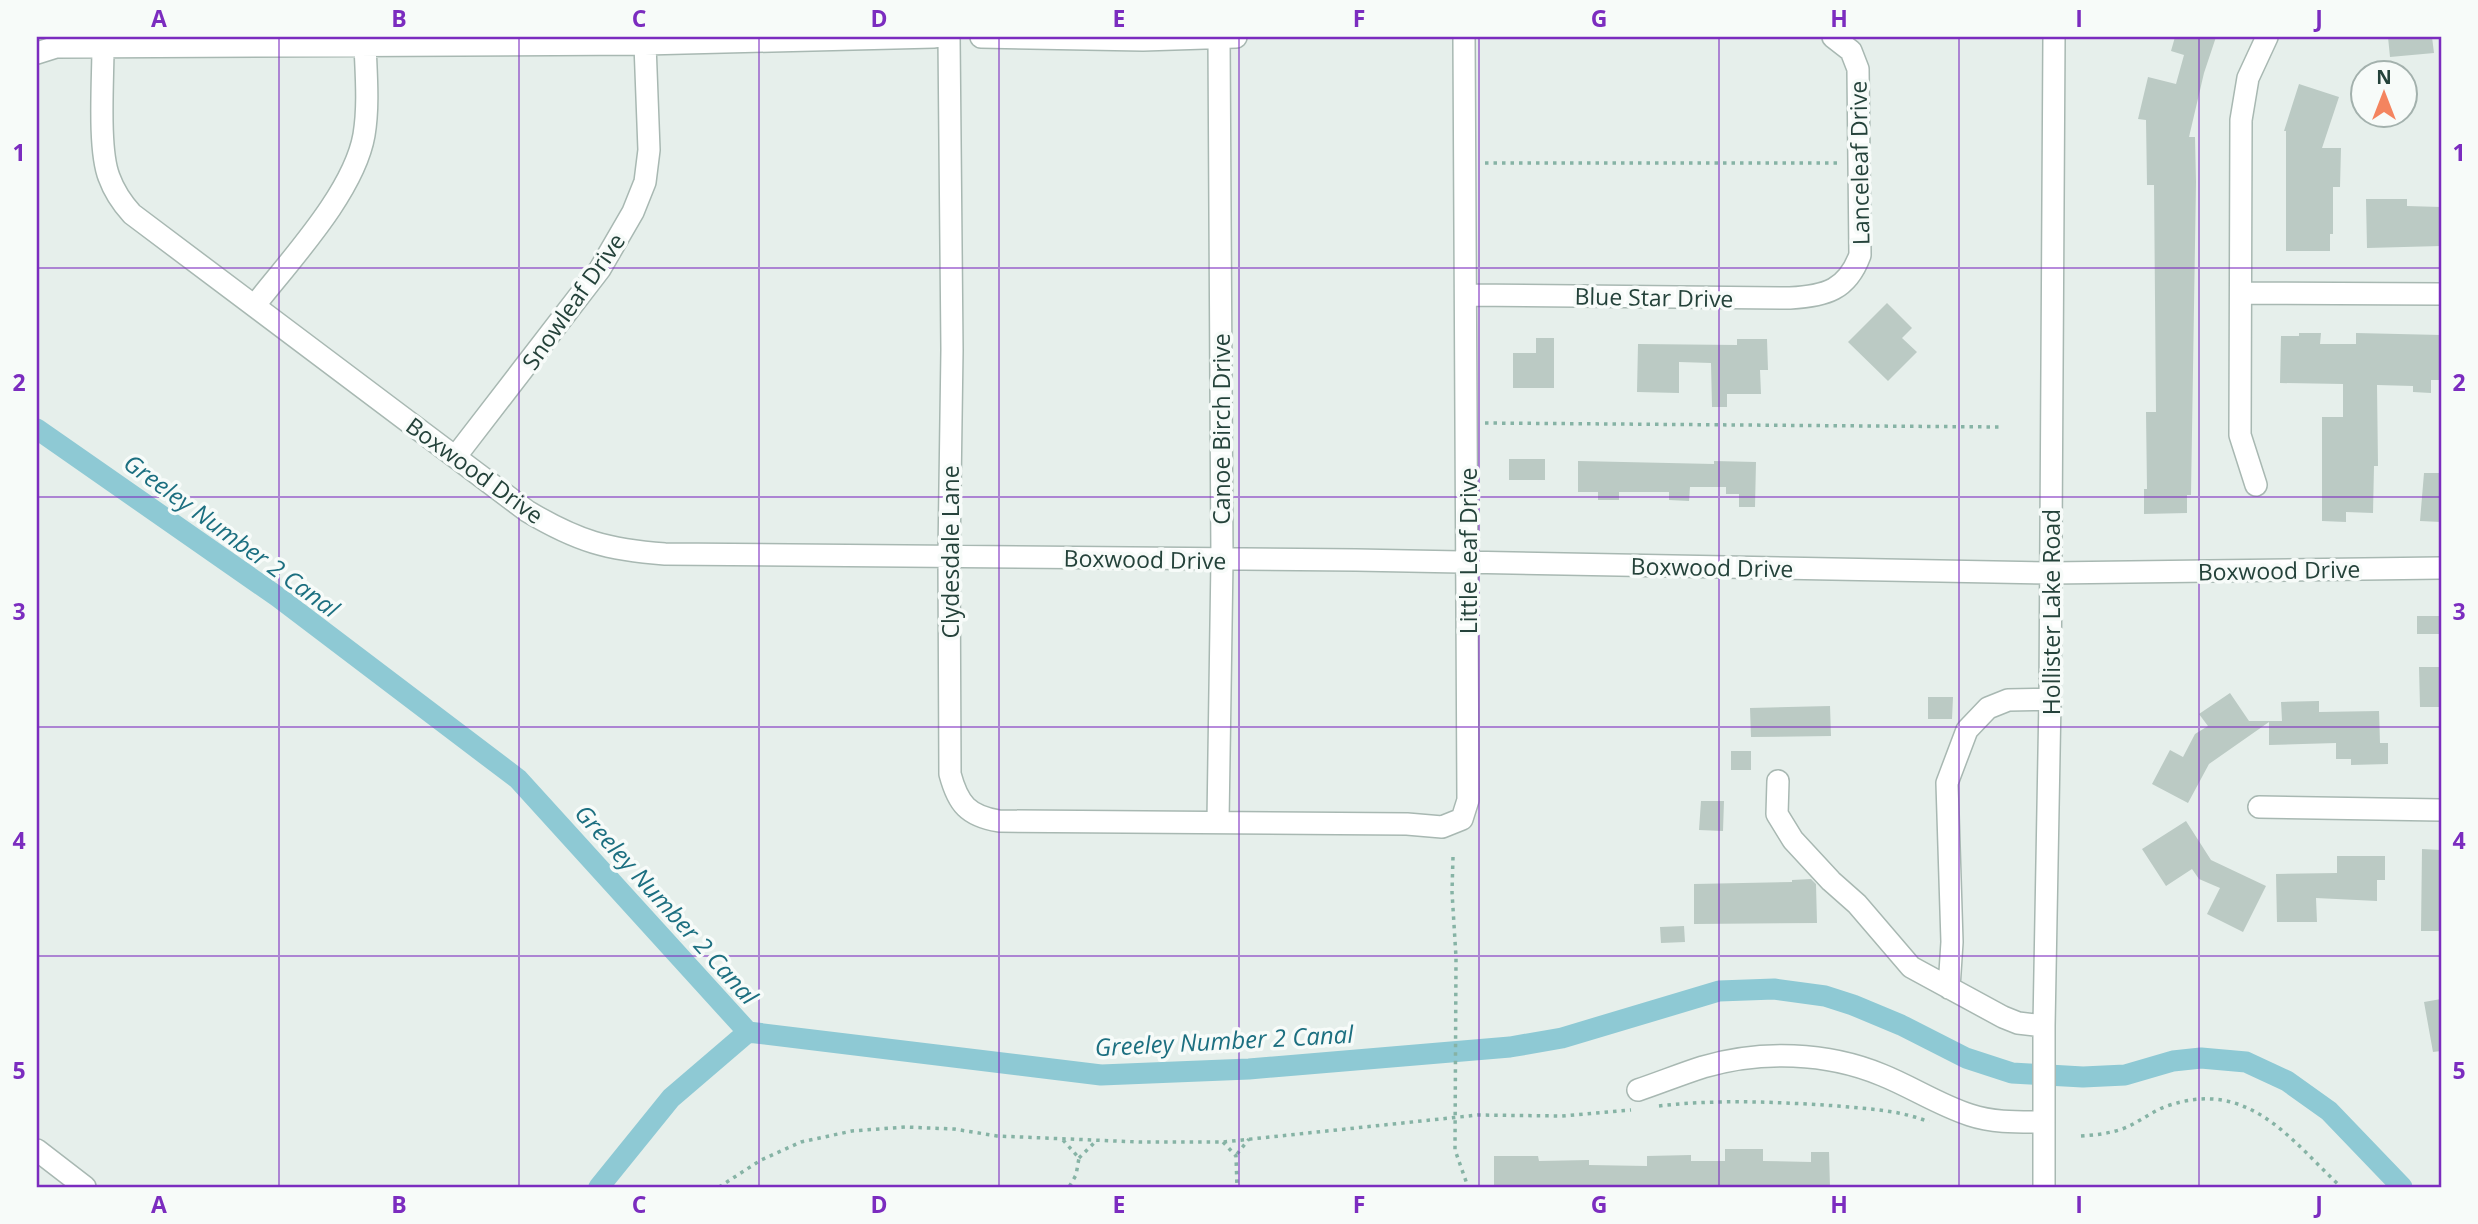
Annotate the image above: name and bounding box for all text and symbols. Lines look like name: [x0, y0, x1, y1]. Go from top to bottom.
text: A: [151, 2, 167, 34]
text: B: [391, 2, 407, 34]
text: C: [632, 2, 646, 34]
text: D: [870, 2, 888, 34]
text: E: [1113, 2, 1125, 34]
text: F: [1353, 2, 1365, 34]
text: G: [1591, 2, 1607, 34]
text: H: [1830, 2, 1848, 34]
text: I: [2075, 2, 2083, 34]
text: J: [2313, 2, 2323, 34]
north arrow: [2348, 60, 2418, 130]
text: N: [2376, 64, 2392, 90]
street label: Lanceleaf Drive: [1842, 81, 1876, 245]
text: 1: [12, 136, 26, 168]
text: 1: [2452, 136, 2466, 168]
street label: Snowleaf Drive: [514, 226, 632, 376]
street label: Blue Star Drive: [1574, 280, 1734, 314]
street label: Canoe Birch Drive: [1205, 333, 1237, 525]
text: 2: [12, 366, 26, 398]
text: 2: [2452, 366, 2466, 398]
street label: Boxwood Drive: [400, 409, 550, 531]
water label: Greeley Number 2 Canal: [118, 446, 347, 625]
street label: Clydesdale Lane: [934, 465, 966, 639]
street label: Little Leaf Drive: [1452, 468, 1484, 634]
street label: Hollister Lake Road: [2035, 509, 2067, 715]
street label: Boxwood Drive: [1063, 542, 1227, 576]
street label: Boxwood Drive: [1630, 550, 1794, 584]
street label: Boxwood Drive: [2197, 553, 2361, 587]
text: 3: [12, 595, 26, 627]
text: 3: [2452, 595, 2466, 627]
water label: Greeley Number 2 Canal: [568, 797, 766, 1012]
text: 4: [12, 824, 26, 856]
text: 4: [2452, 824, 2466, 856]
water label: Greeley Number 2 Canal: [1094, 1017, 1355, 1063]
text: 5: [12, 1054, 26, 1086]
text: 5: [2452, 1054, 2466, 1086]
text: A: [151, 1188, 167, 1220]
text: B: [391, 1188, 407, 1220]
text: C: [632, 1188, 646, 1220]
text: D: [870, 1188, 888, 1220]
text: E: [1113, 1188, 1125, 1220]
text: F: [1353, 1188, 1365, 1220]
text: G: [1591, 1188, 1607, 1220]
text: H: [1830, 1188, 1848, 1220]
text: I: [2075, 1188, 2083, 1220]
text: J: [2313, 1188, 2323, 1220]

